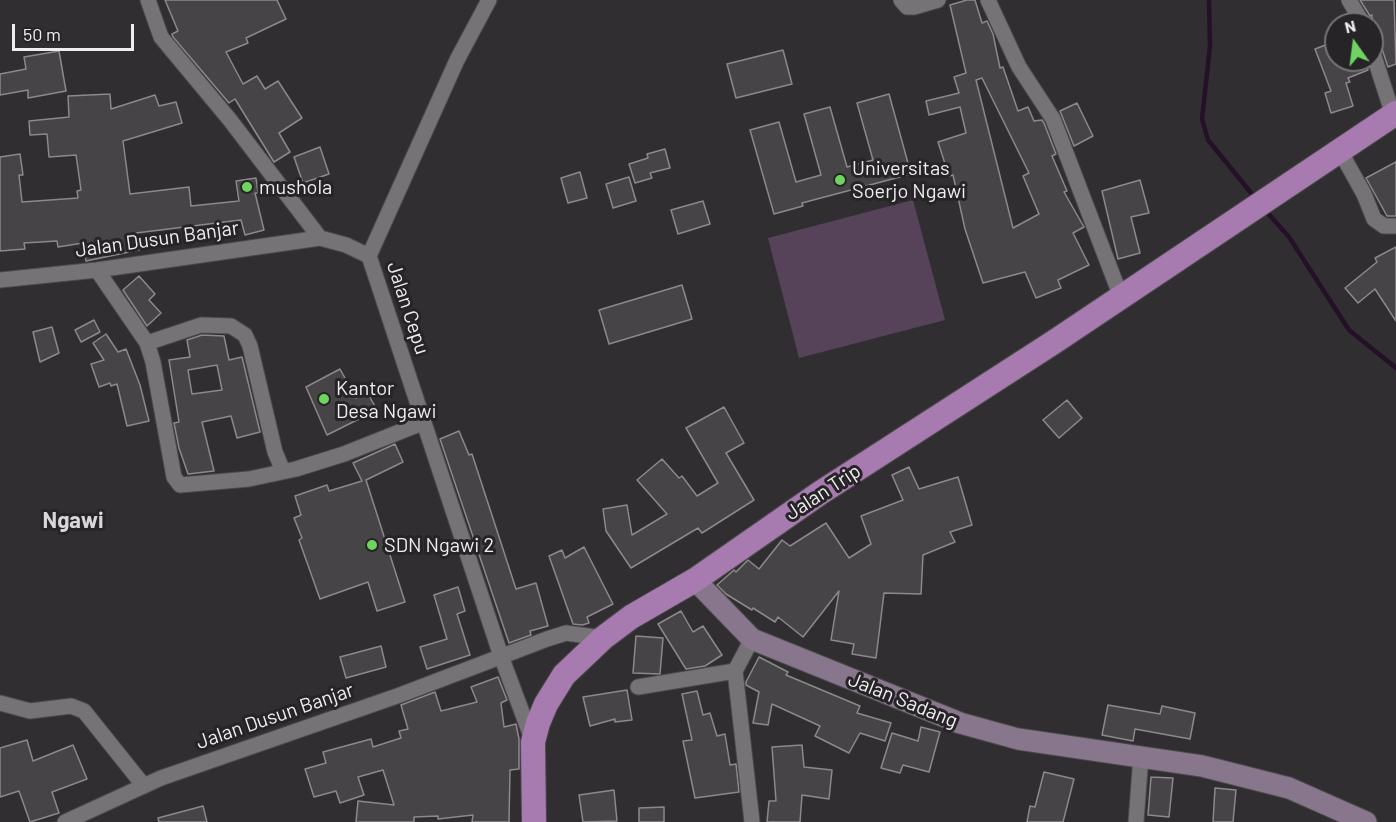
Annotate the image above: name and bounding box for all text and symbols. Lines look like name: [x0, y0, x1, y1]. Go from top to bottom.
scale bar: [15, 12, 136, 50]
north arrow: [1324, 12, 1384, 72]
text: N: [1343, 15, 1357, 36]
text: 50 m: [23, 23, 61, 45]
place label: Universitas Soerjo Ngawi: [852, 156, 966, 203]
marker: Universitas Soerjo Ngawi: [833, 173, 847, 187]
place label: mushola: [259, 175, 332, 199]
marker: mushola: [240, 180, 254, 194]
street label: Jalan Dusun Banjar: [74, 216, 240, 262]
street label: Jalan Cepu: [382, 259, 434, 357]
place label: Kantor Desa Ngawi: [336, 376, 437, 423]
marker: Kantor Desa Ngawi: [317, 392, 331, 406]
street label: Jalan Trip: [781, 459, 865, 525]
district label: Ngawi: [42, 508, 104, 534]
place label: SDN Ngawi 2: [384, 533, 494, 557]
marker: SDN Ngawi 2: [365, 538, 379, 552]
street label: Jalan Sadang: [845, 667, 961, 733]
street label: Jalan Dusun Banjar: [193, 678, 357, 754]

